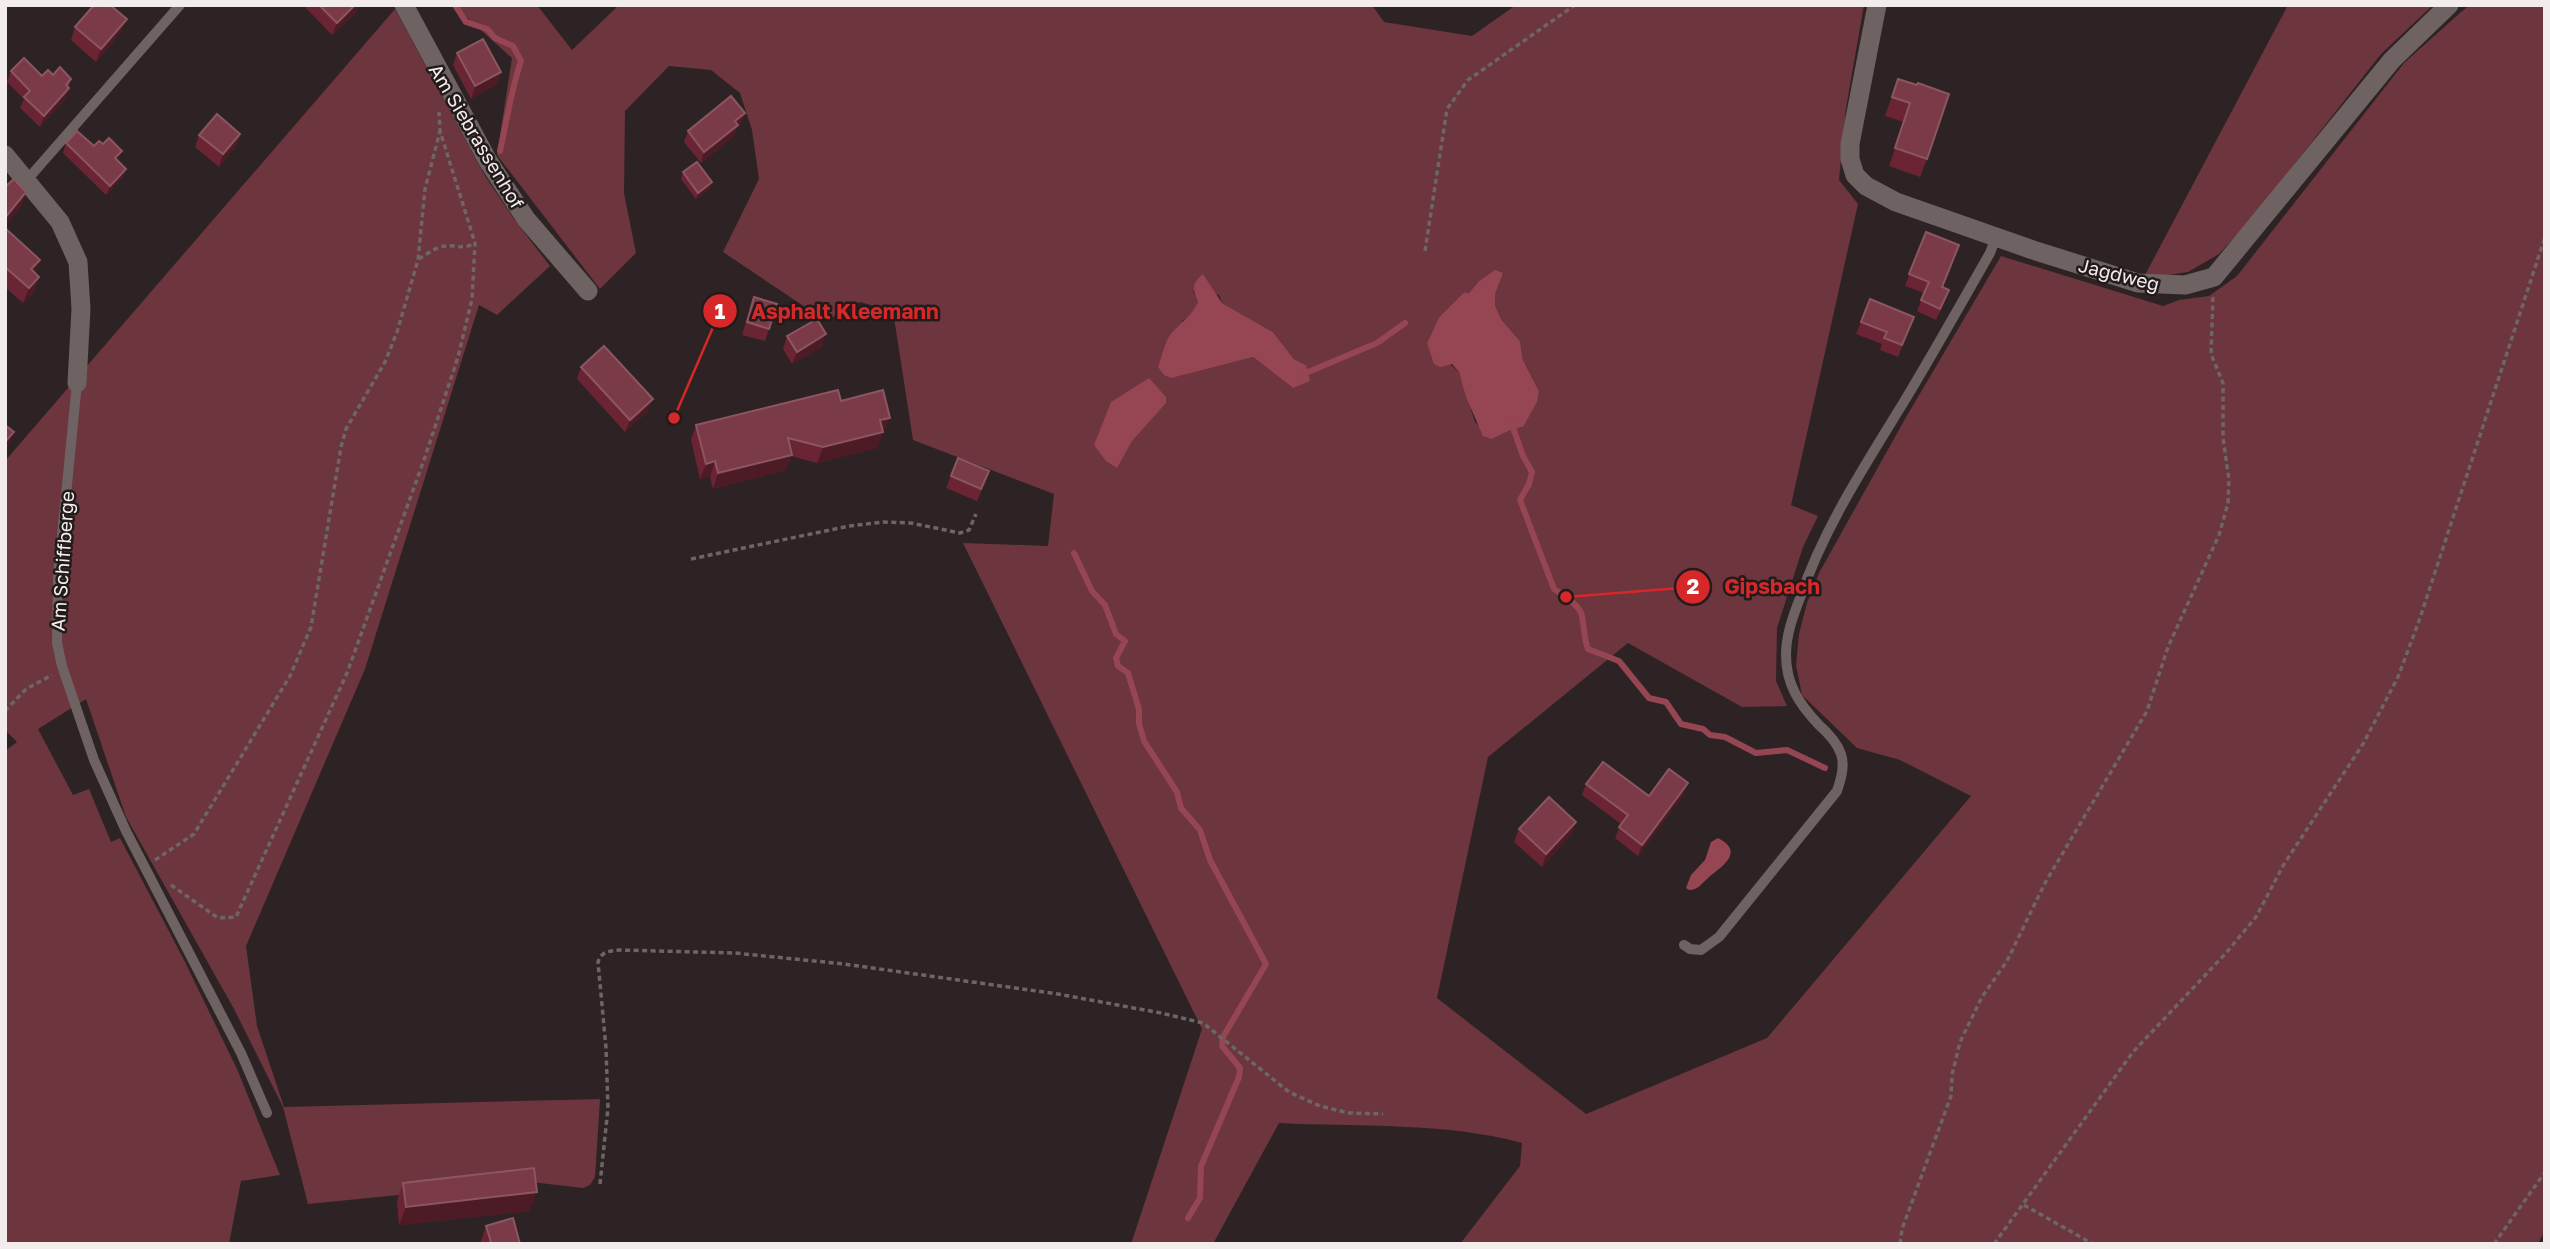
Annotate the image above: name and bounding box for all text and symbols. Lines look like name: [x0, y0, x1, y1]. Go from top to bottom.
street label: Am Siebrassenhof: [425, 59, 529, 213]
street label: Jagdweg: [2076, 253, 2162, 295]
callout: Asphalt Kleemann: [702, 290, 953, 332]
text: 1: [715, 298, 726, 324]
text: Asphalt Kleemann: [751, 298, 939, 324]
street label: Am Schiffberge: [46, 490, 78, 632]
callout: Gipsbach: [1675, 566, 1834, 608]
text: 2: [1687, 573, 1700, 599]
text: Gipsbach: [1724, 573, 1820, 599]

